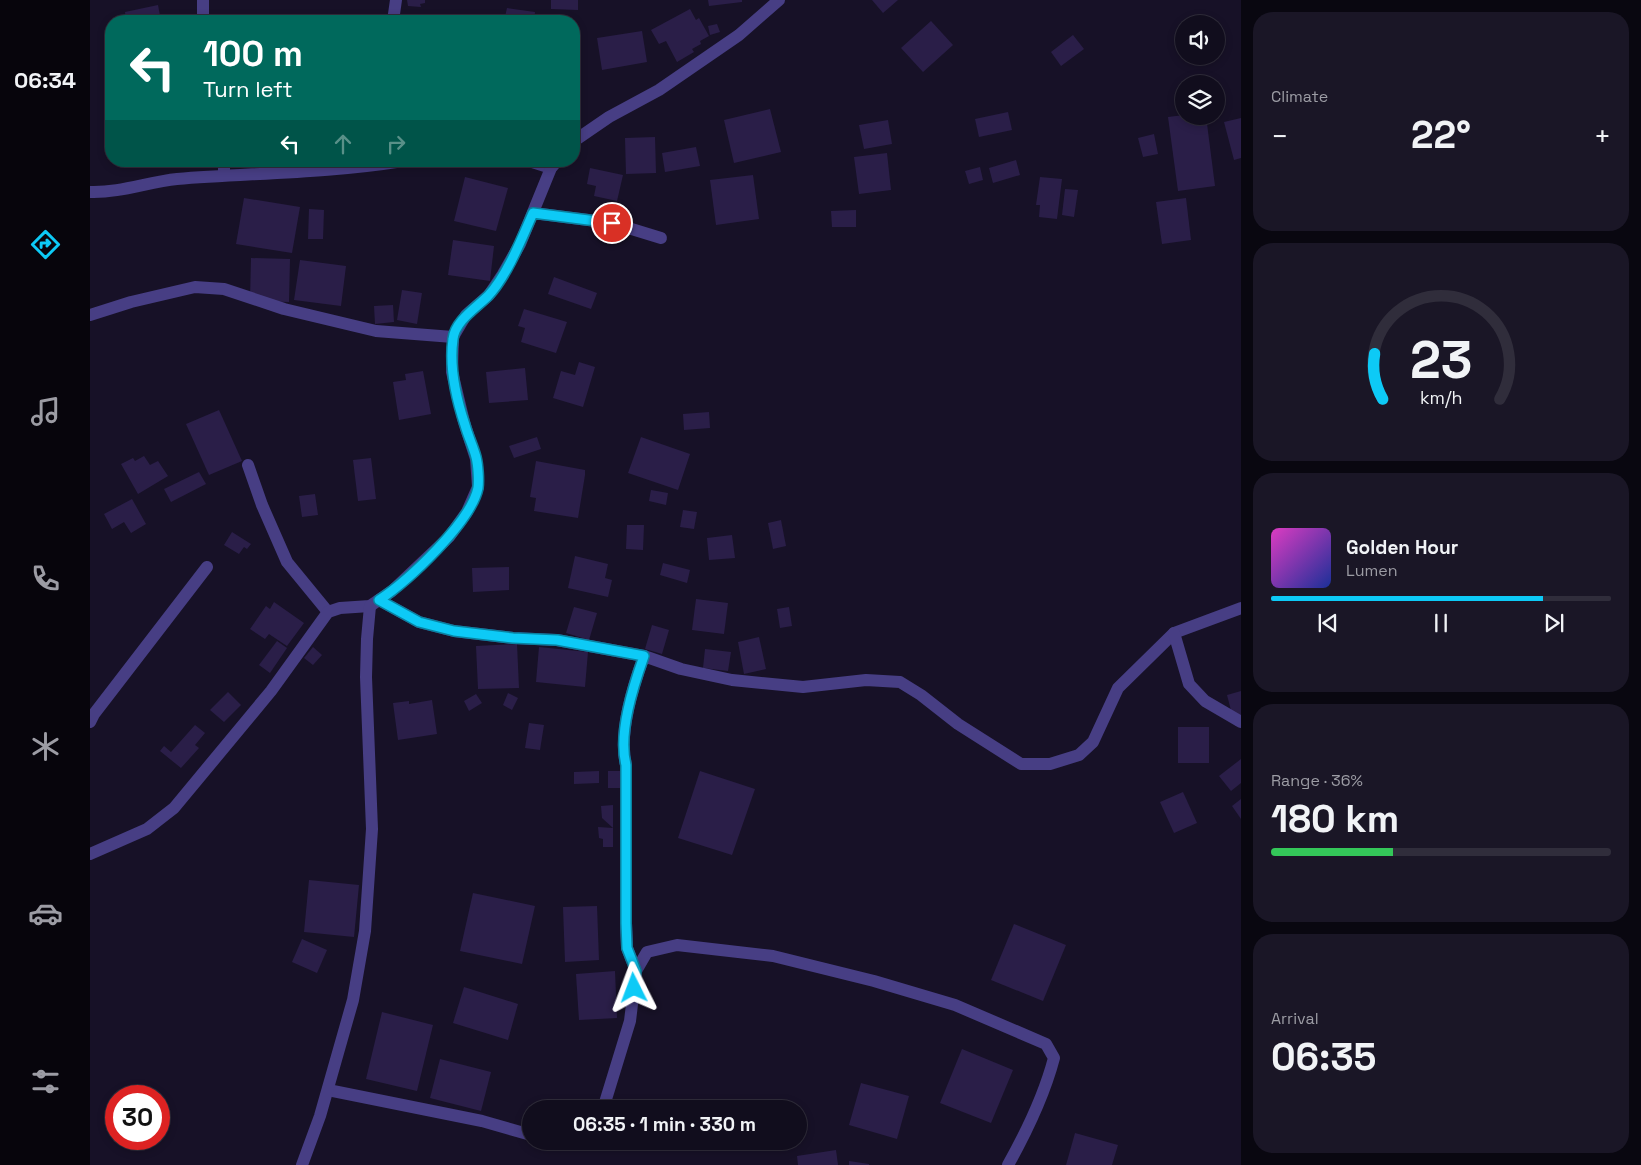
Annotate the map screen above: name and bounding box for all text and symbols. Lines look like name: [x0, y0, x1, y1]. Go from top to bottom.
map controls: [1175, 15, 1225, 125]
button: sound: [1175, 15, 1225, 65]
text: 100 m: [203, 32, 303, 76]
icon: left: [120, 35, 185, 100]
text: 06:34: [14, 66, 76, 94]
text: Turn left: [203, 75, 293, 103]
button: layers: [1175, 75, 1225, 125]
text: Climate: [1271, 86, 1328, 107]
text: 22°: [1411, 111, 1471, 159]
text: −: [1271, 118, 1288, 154]
text: +: [1594, 118, 1611, 154]
icon: left: [276, 130, 304, 158]
icon: ahead: [329, 130, 357, 158]
icon: right: [382, 130, 410, 158]
pin: [591, 202, 633, 244]
icon: arrive: [598, 209, 626, 237]
icon: directions: [28, 227, 63, 262]
text: 23: [1410, 327, 1472, 393]
text: km/h: [1420, 386, 1462, 409]
icon: music: [28, 394, 63, 429]
text: Golden Hour: [1346, 535, 1458, 560]
text: Lumen: [1346, 560, 1398, 581]
icon: phone: [28, 561, 63, 596]
icon: previous: [1314, 609, 1342, 637]
icon: pause: [1427, 609, 1455, 637]
icon: next: [1540, 609, 1568, 637]
icon: climate: [28, 729, 63, 764]
text: Range · 36%: [1271, 770, 1363, 791]
text: 180 km: [1271, 795, 1399, 843]
icon: car: [28, 896, 63, 931]
position arrow: [607, 961, 659, 1013]
text: Arrival: [1271, 1008, 1319, 1029]
text: 06:35: [1271, 1033, 1376, 1081]
icon: filters: [28, 1064, 63, 1099]
speed limit sign: 30: [105, 1085, 170, 1150]
text: 06:35 · 1 min · 330 m: [573, 1112, 756, 1137]

